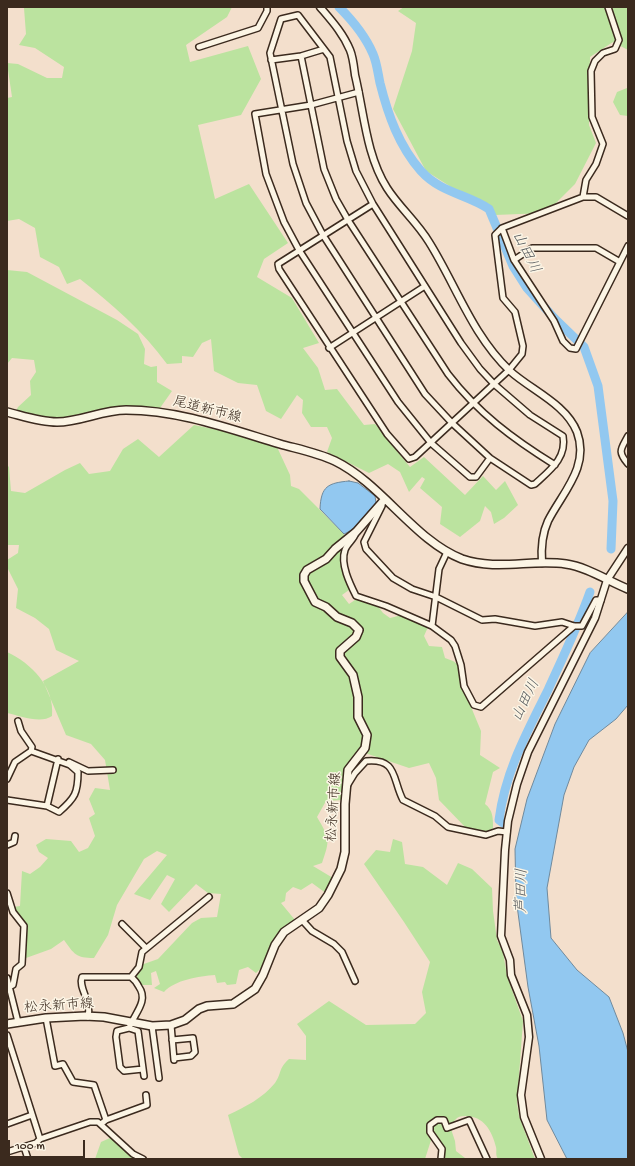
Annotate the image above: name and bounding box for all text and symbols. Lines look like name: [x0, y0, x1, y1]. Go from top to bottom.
water label: 山田川: [507, 229, 543, 277]
street label: 尾道新市線: [171, 394, 243, 428]
water label: 山田川: [509, 677, 545, 725]
street label: 松永新市線: [324, 771, 346, 843]
water label: 芦田川: [514, 868, 532, 914]
street label: 松永新市線: [23, 996, 95, 1018]
scale bar: [10, 1132, 87, 1158]
text: 100 m: [15, 1140, 45, 1154]

